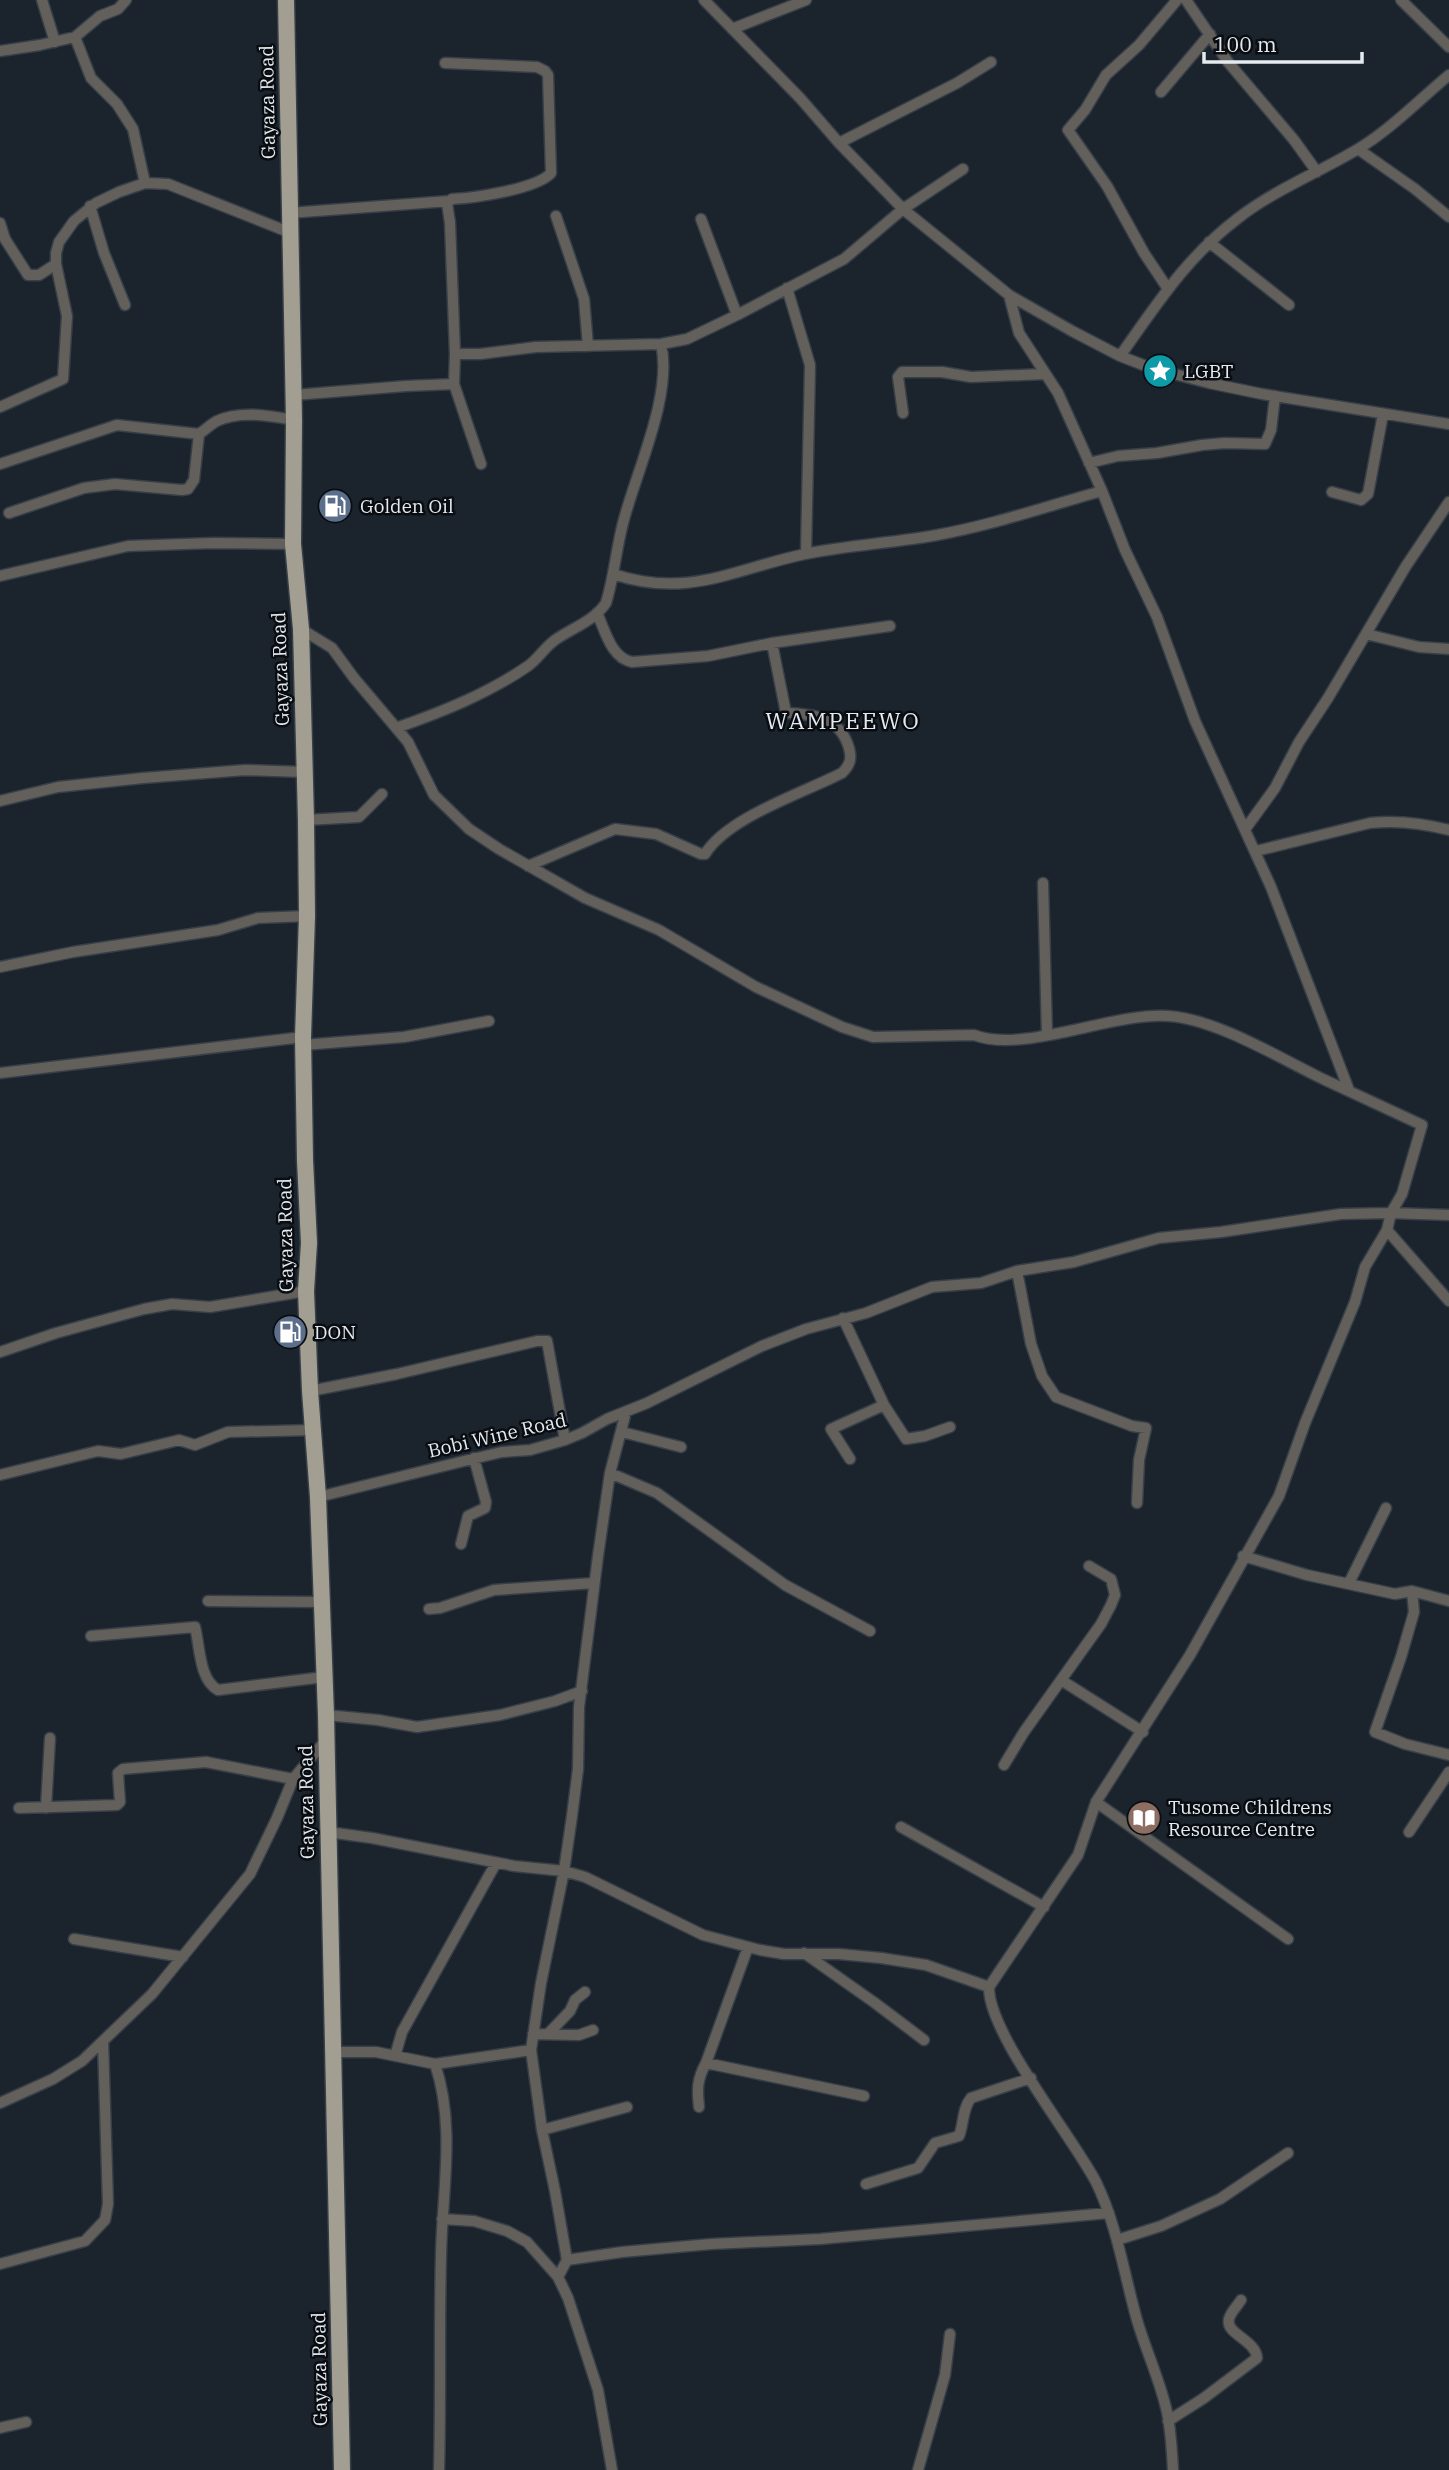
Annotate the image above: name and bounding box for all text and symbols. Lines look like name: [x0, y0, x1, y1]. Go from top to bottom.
scale bar: [1204, 21, 1362, 65]
text: 100 m: [1214, 30, 1277, 58]
street label: Gayaza Road: [254, 45, 280, 159]
place icon: LGBT: [1141, 352, 1179, 390]
place label: LGBT: [1184, 359, 1233, 383]
fuel station icon: Golden Oil: [316, 487, 354, 525]
place label: Golden Oil: [360, 494, 454, 518]
street label: Gayaza Road: [266, 612, 294, 726]
district label: WAMPEEWO: [765, 705, 921, 735]
street label: Gayaza Road: [272, 1178, 298, 1292]
fuel station icon: DON: [271, 1313, 309, 1351]
place label: DON: [314, 1320, 356, 1344]
street label: Bobi Wine Road: [425, 1407, 569, 1463]
street label: Gayaza Road: [293, 1745, 319, 1859]
place label: Tusome Childrens Resource Centre: [1168, 1795, 1332, 1841]
library icon: Tusome Childrens Resource Centre: [1125, 1799, 1163, 1837]
street label: Gayaza Road: [306, 2312, 332, 2426]

